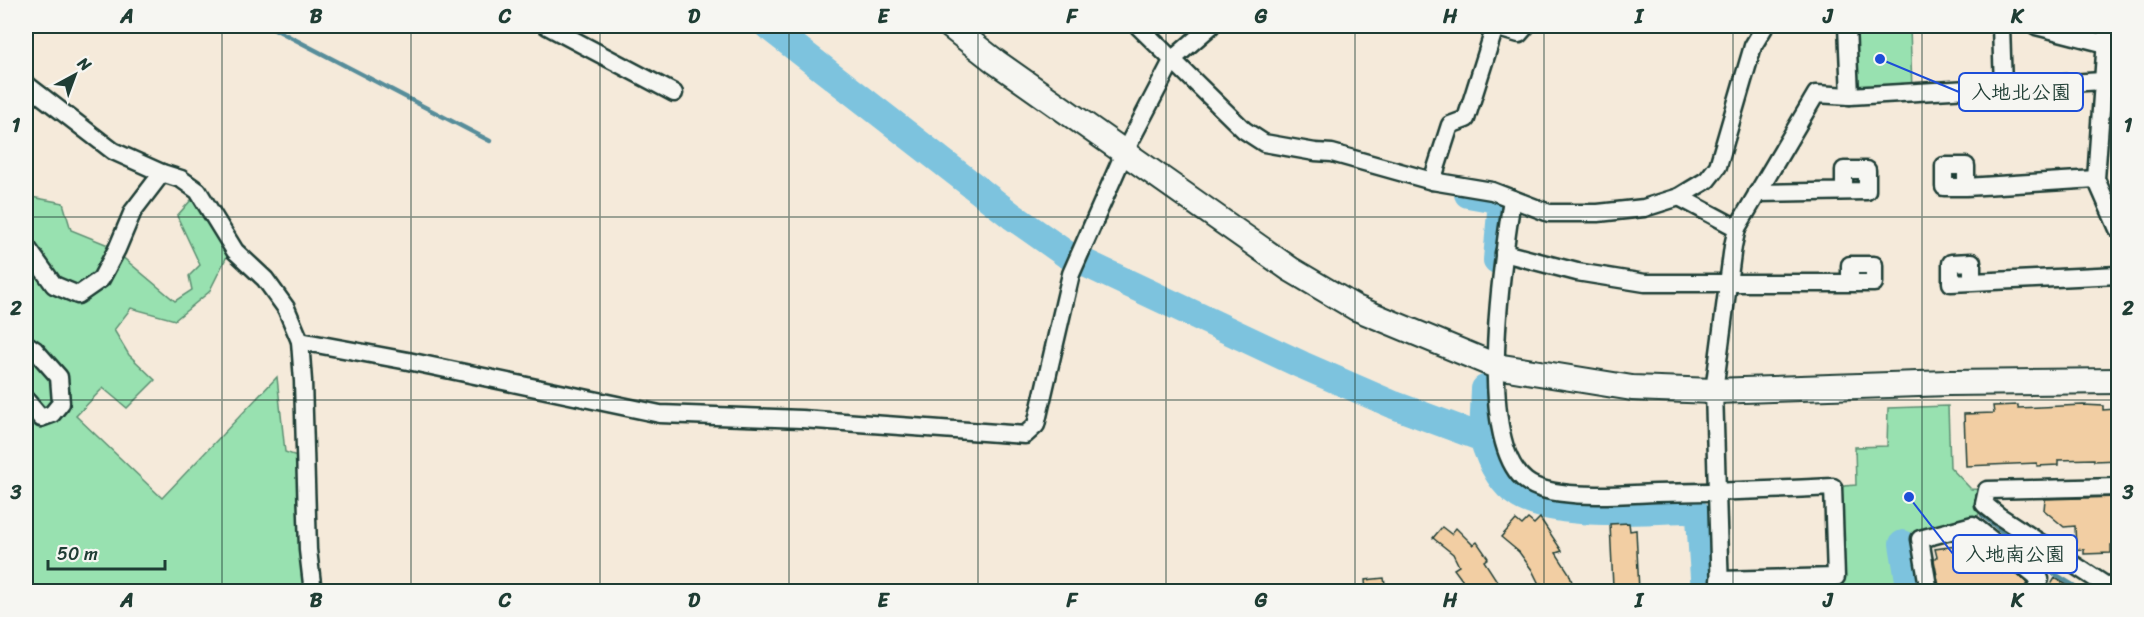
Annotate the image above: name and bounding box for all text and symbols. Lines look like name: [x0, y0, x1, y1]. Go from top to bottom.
text: A: [119, 0, 134, 34]
text: B: [310, 0, 323, 34]
text: C: [498, 0, 512, 34]
text: D: [688, 0, 701, 34]
text: E: [877, 0, 890, 34]
text: F: [1066, 0, 1079, 34]
text: G: [1254, 0, 1268, 34]
text: H: [1442, 0, 1458, 34]
text: I: [1634, 0, 1645, 34]
text: J: [1822, 0, 1834, 34]
text: K: [2010, 0, 2025, 34]
north arrow: [45, 45, 105, 105]
text: N: [70, 49, 99, 79]
callout: 入地北公園: [1959, 73, 2083, 111]
text: 入地北公園: [1971, 75, 2071, 110]
text: 1: [12, 108, 21, 143]
text: 1: [2124, 108, 2133, 143]
text: 2: [9, 291, 22, 326]
text: 2: [2121, 291, 2134, 326]
text: 3: [10, 475, 22, 510]
text: 3: [2122, 475, 2134, 510]
scale bar: [48, 533, 165, 571]
callout: 入地南公園: [1953, 535, 2077, 573]
text: 入地南公園: [1965, 537, 2065, 572]
text: 50 m: [57, 538, 98, 570]
text: A: [119, 583, 134, 617]
text: B: [310, 583, 323, 617]
text: C: [498, 583, 512, 617]
text: D: [688, 583, 701, 617]
text: E: [877, 583, 890, 617]
text: F: [1066, 583, 1079, 617]
text: G: [1254, 583, 1268, 617]
text: H: [1442, 583, 1458, 617]
text: I: [1634, 583, 1645, 617]
text: J: [1822, 583, 1834, 617]
text: K: [2010, 583, 2025, 617]

